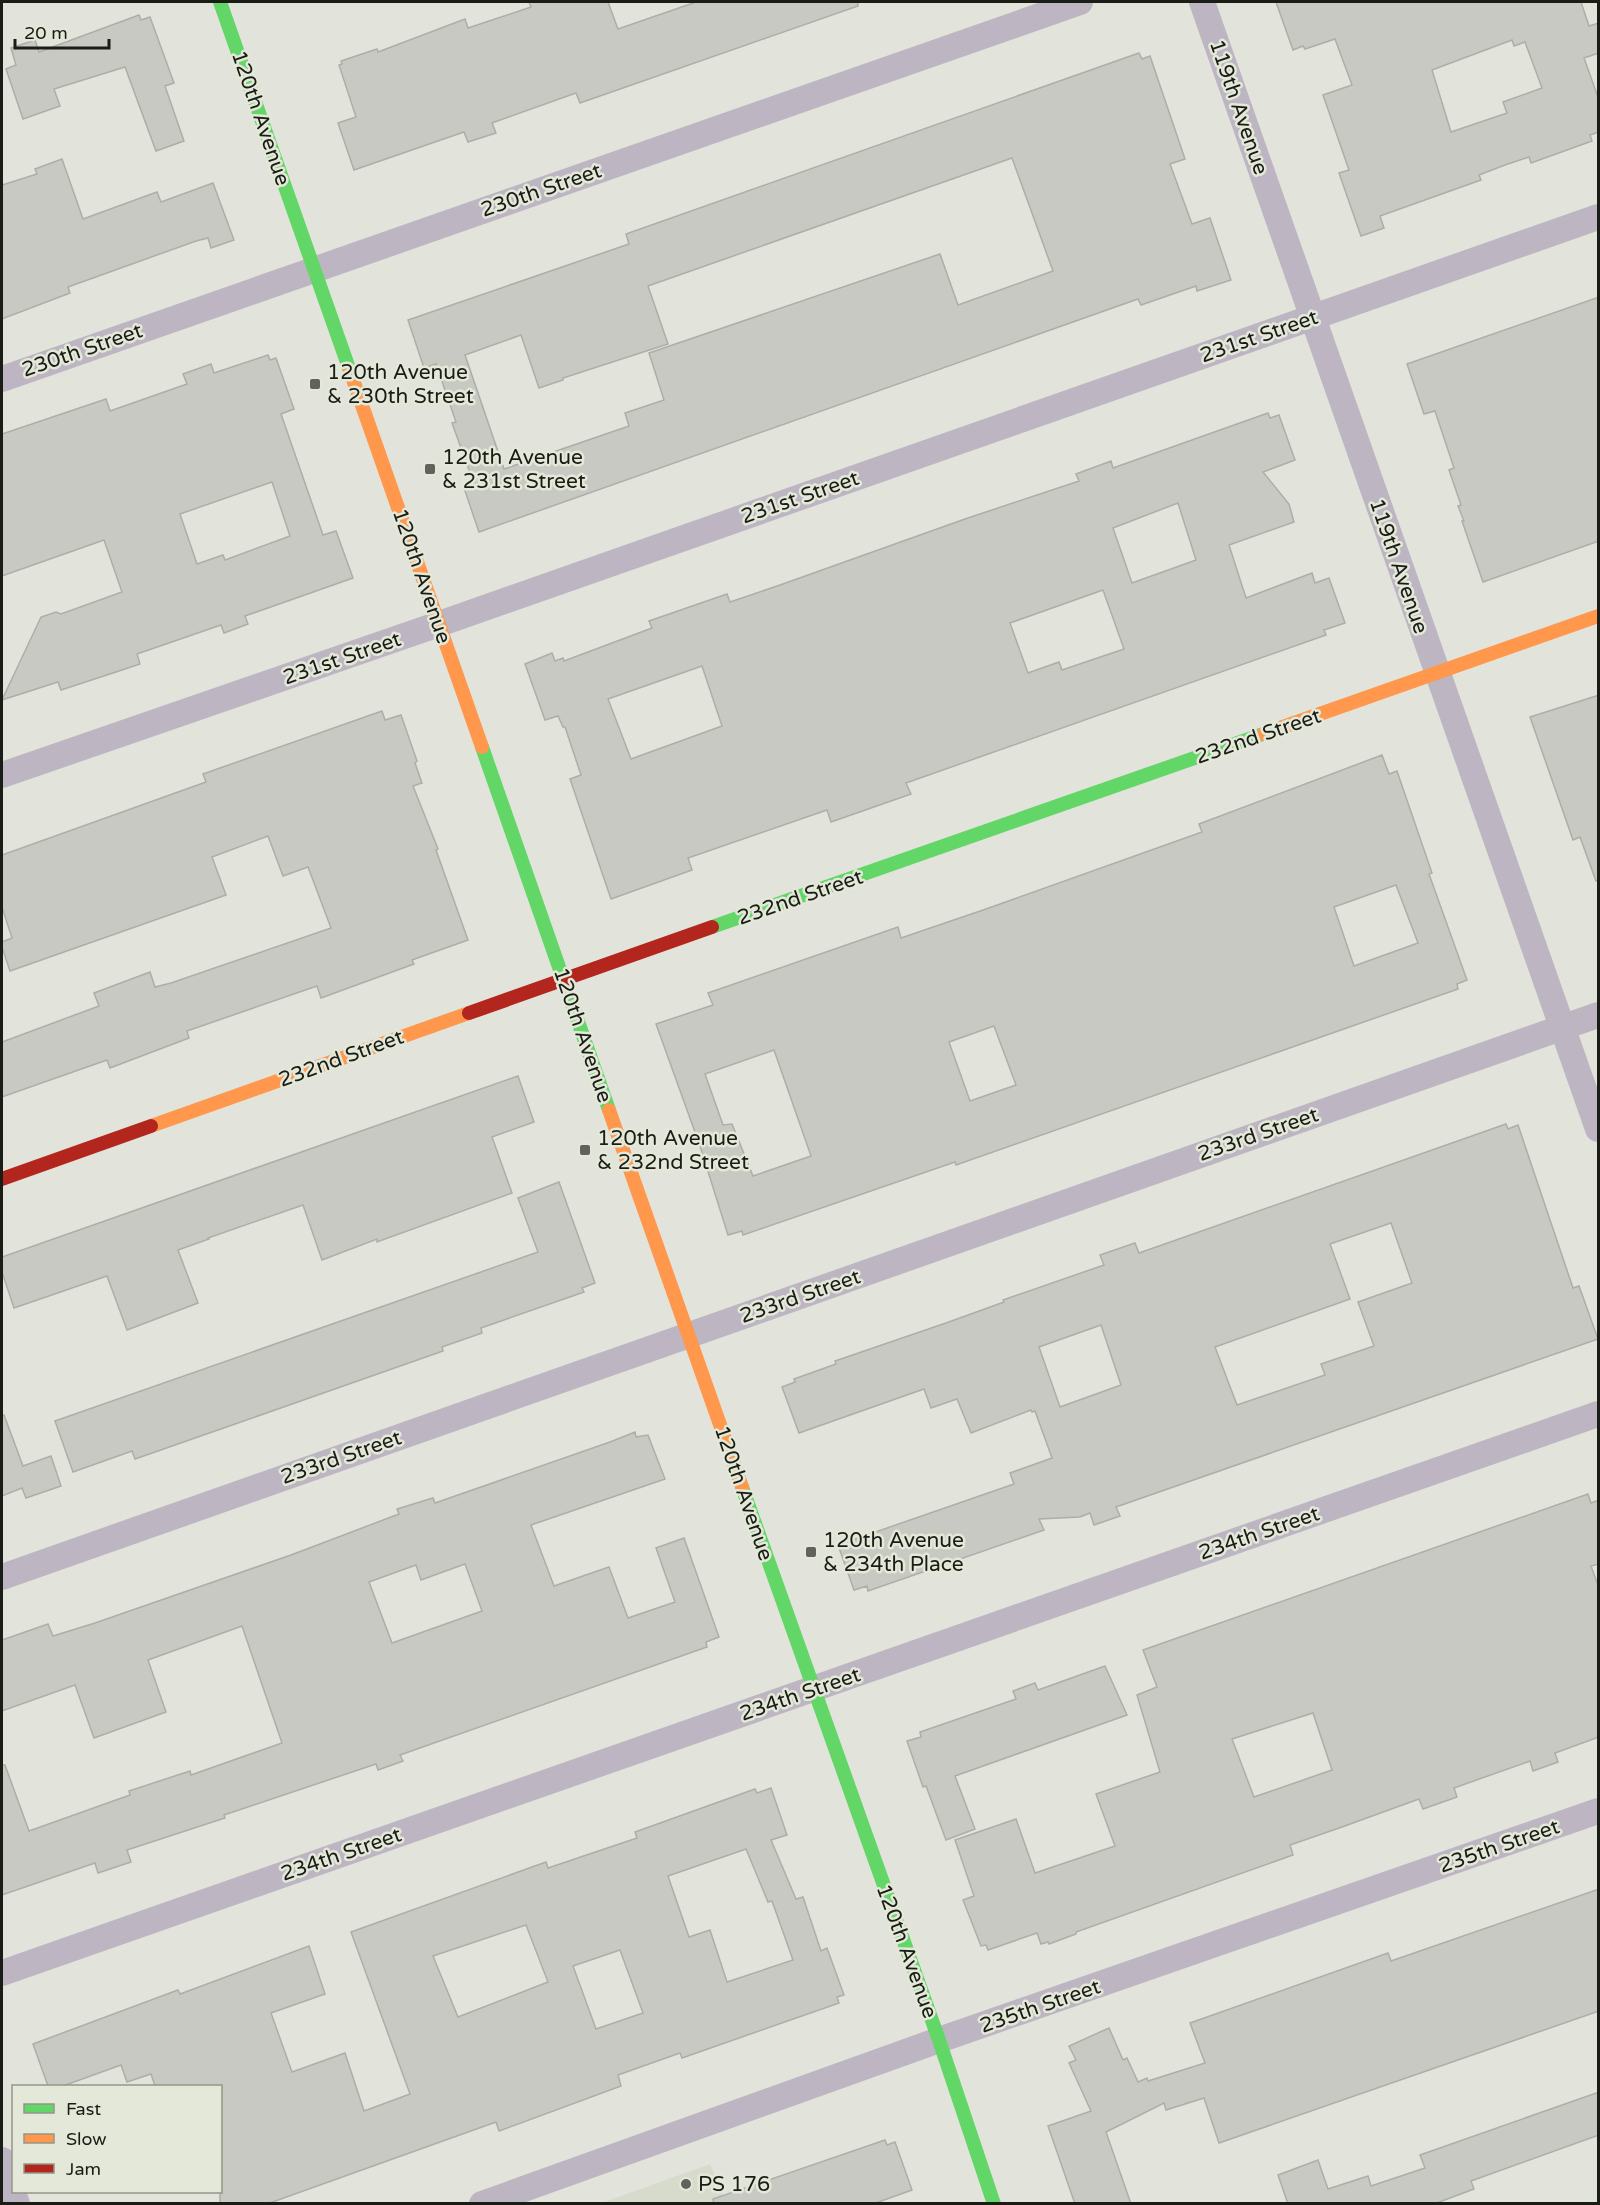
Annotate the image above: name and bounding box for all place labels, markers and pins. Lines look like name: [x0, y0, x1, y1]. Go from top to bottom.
place label: 120th Avenue & 230th Street: [327, 360, 474, 409]
marker: 120th Avenue & 230th Street: [308, 377, 322, 391]
place label: 120th Avenue & 231st Street: [442, 445, 586, 494]
marker: 120th Avenue & 231st Street: [423, 462, 437, 476]
place label: 120th Avenue & 232nd Street: [597, 1126, 749, 1175]
marker: 120th Avenue & 232nd Street: [578, 1143, 592, 1157]
place label: 120th Avenue & 234th Place: [823, 1528, 964, 1577]
marker: 120th Avenue & 234th Place: [804, 1545, 818, 1559]
place label: PS 176: [698, 2172, 770, 2197]
marker: PS 176: [679, 2177, 693, 2191]

